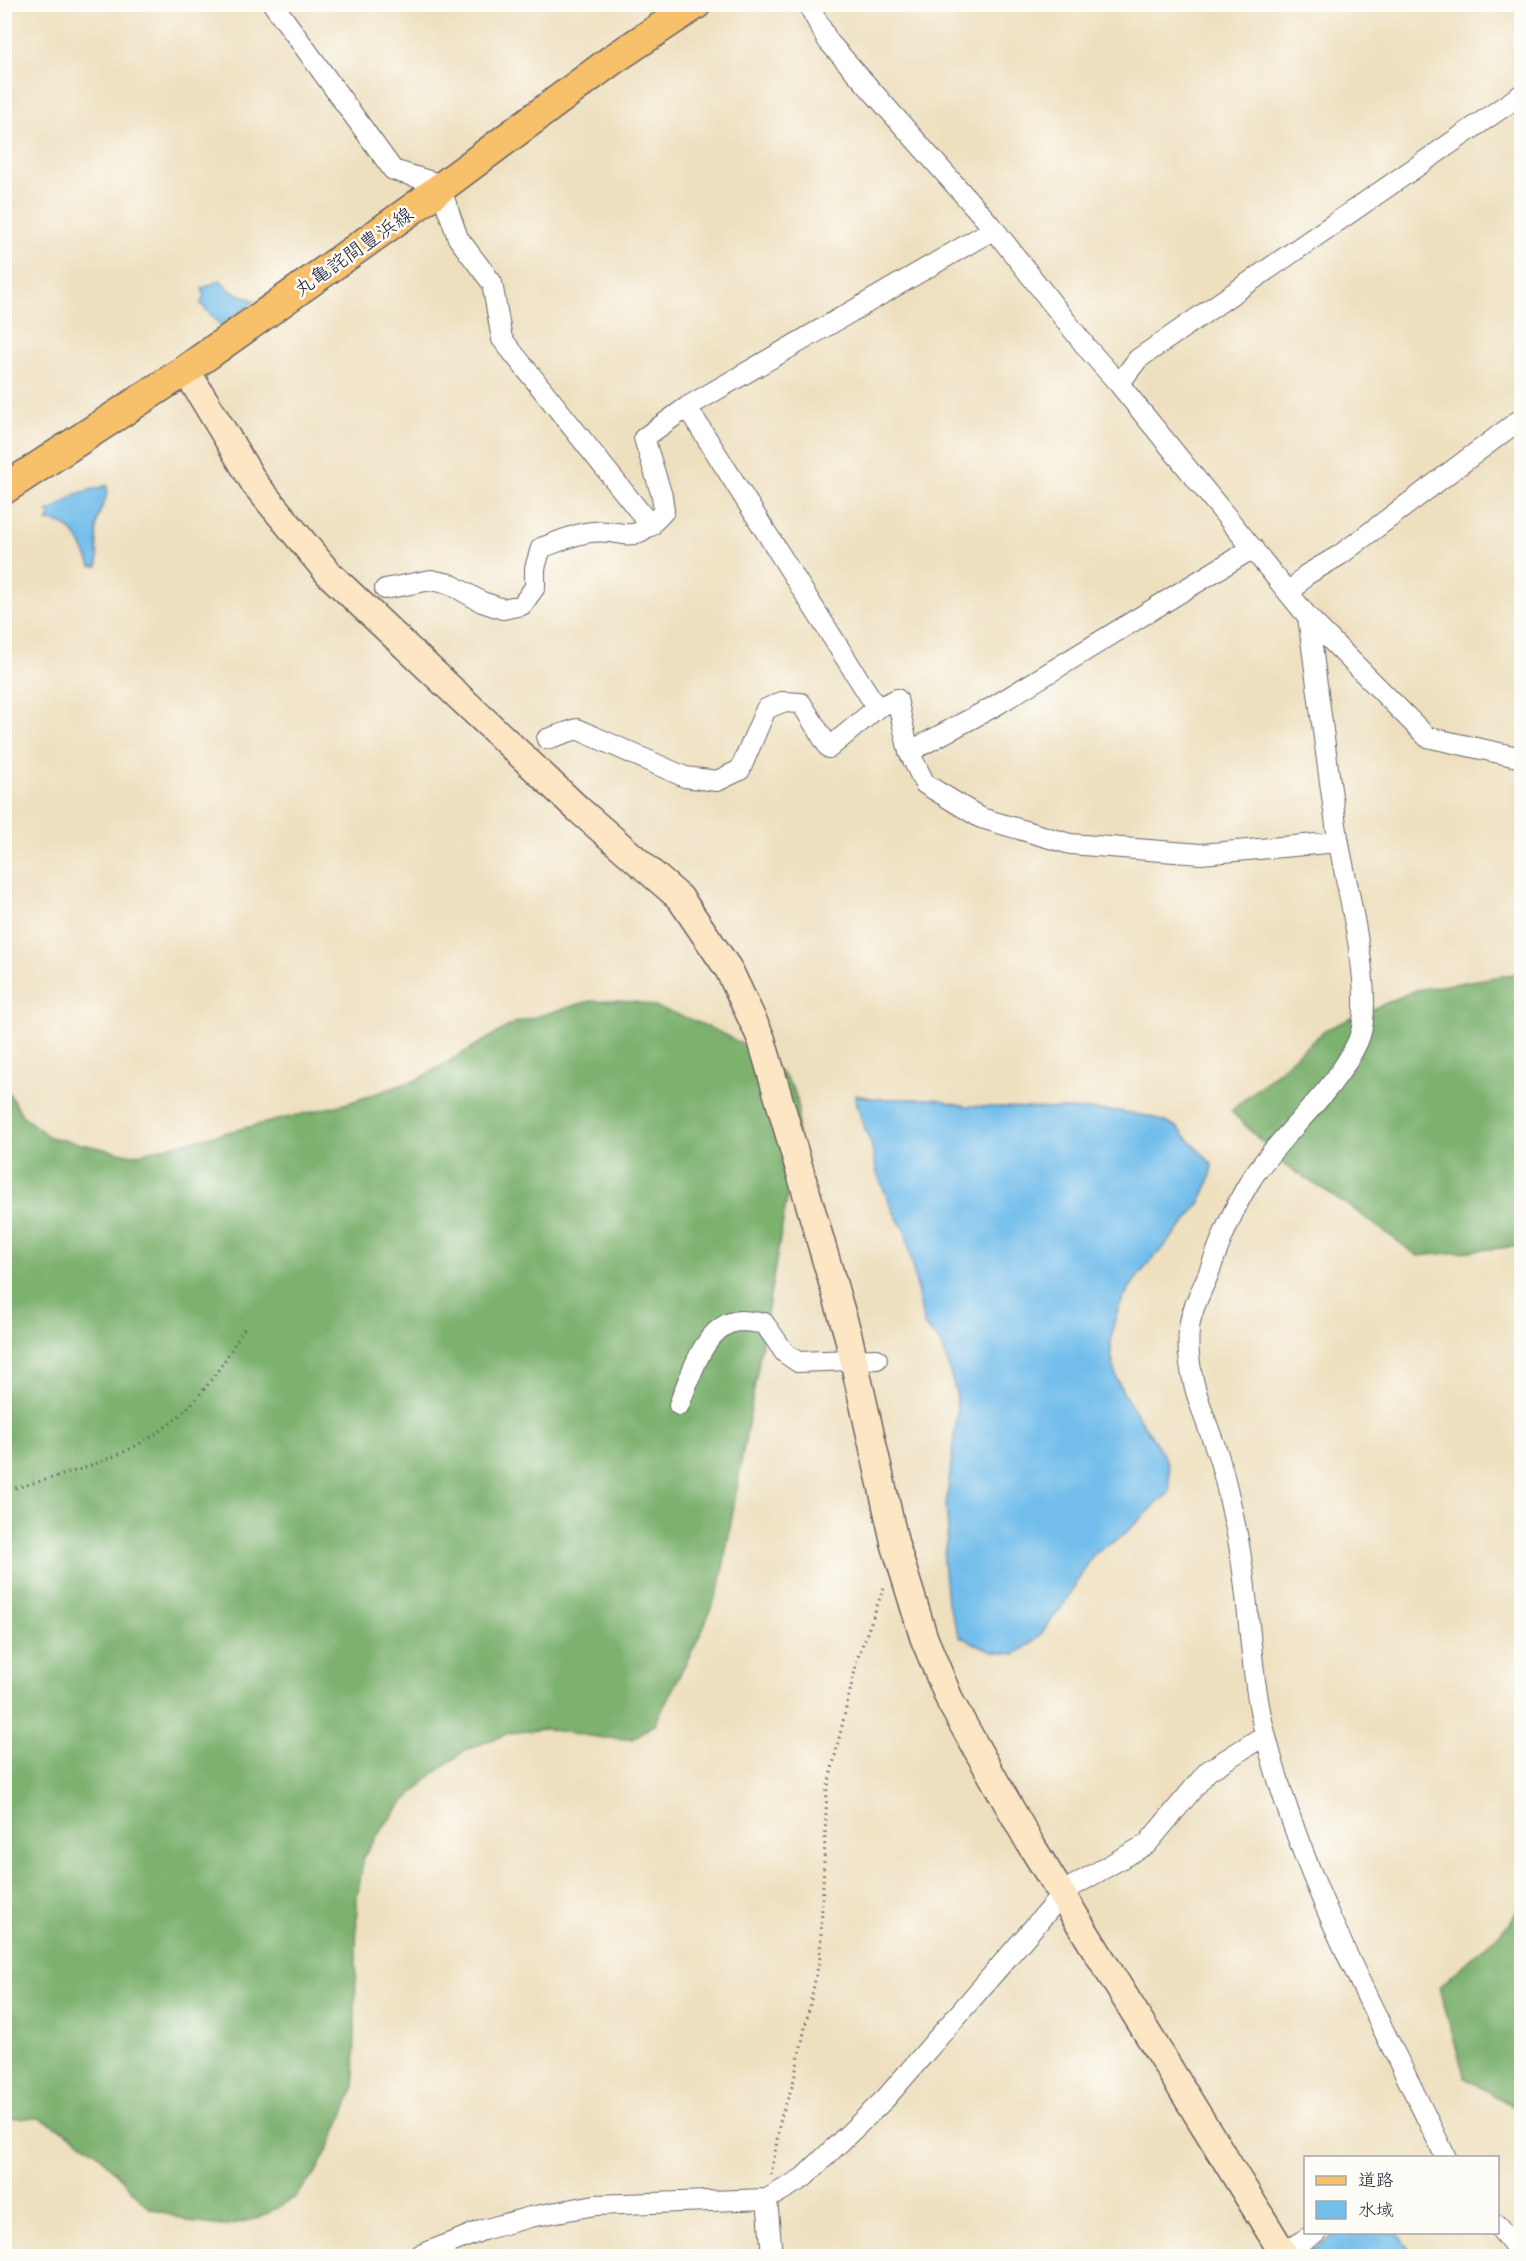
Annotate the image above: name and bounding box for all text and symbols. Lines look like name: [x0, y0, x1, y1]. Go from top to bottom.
street label: 丸亀詫間豊浜線: [288, 200, 418, 302]
legend: [1304, 2156, 1499, 2234]
text: 道路: [1358, 2167, 1394, 2192]
text: 水域: [1358, 2197, 1394, 2222]

